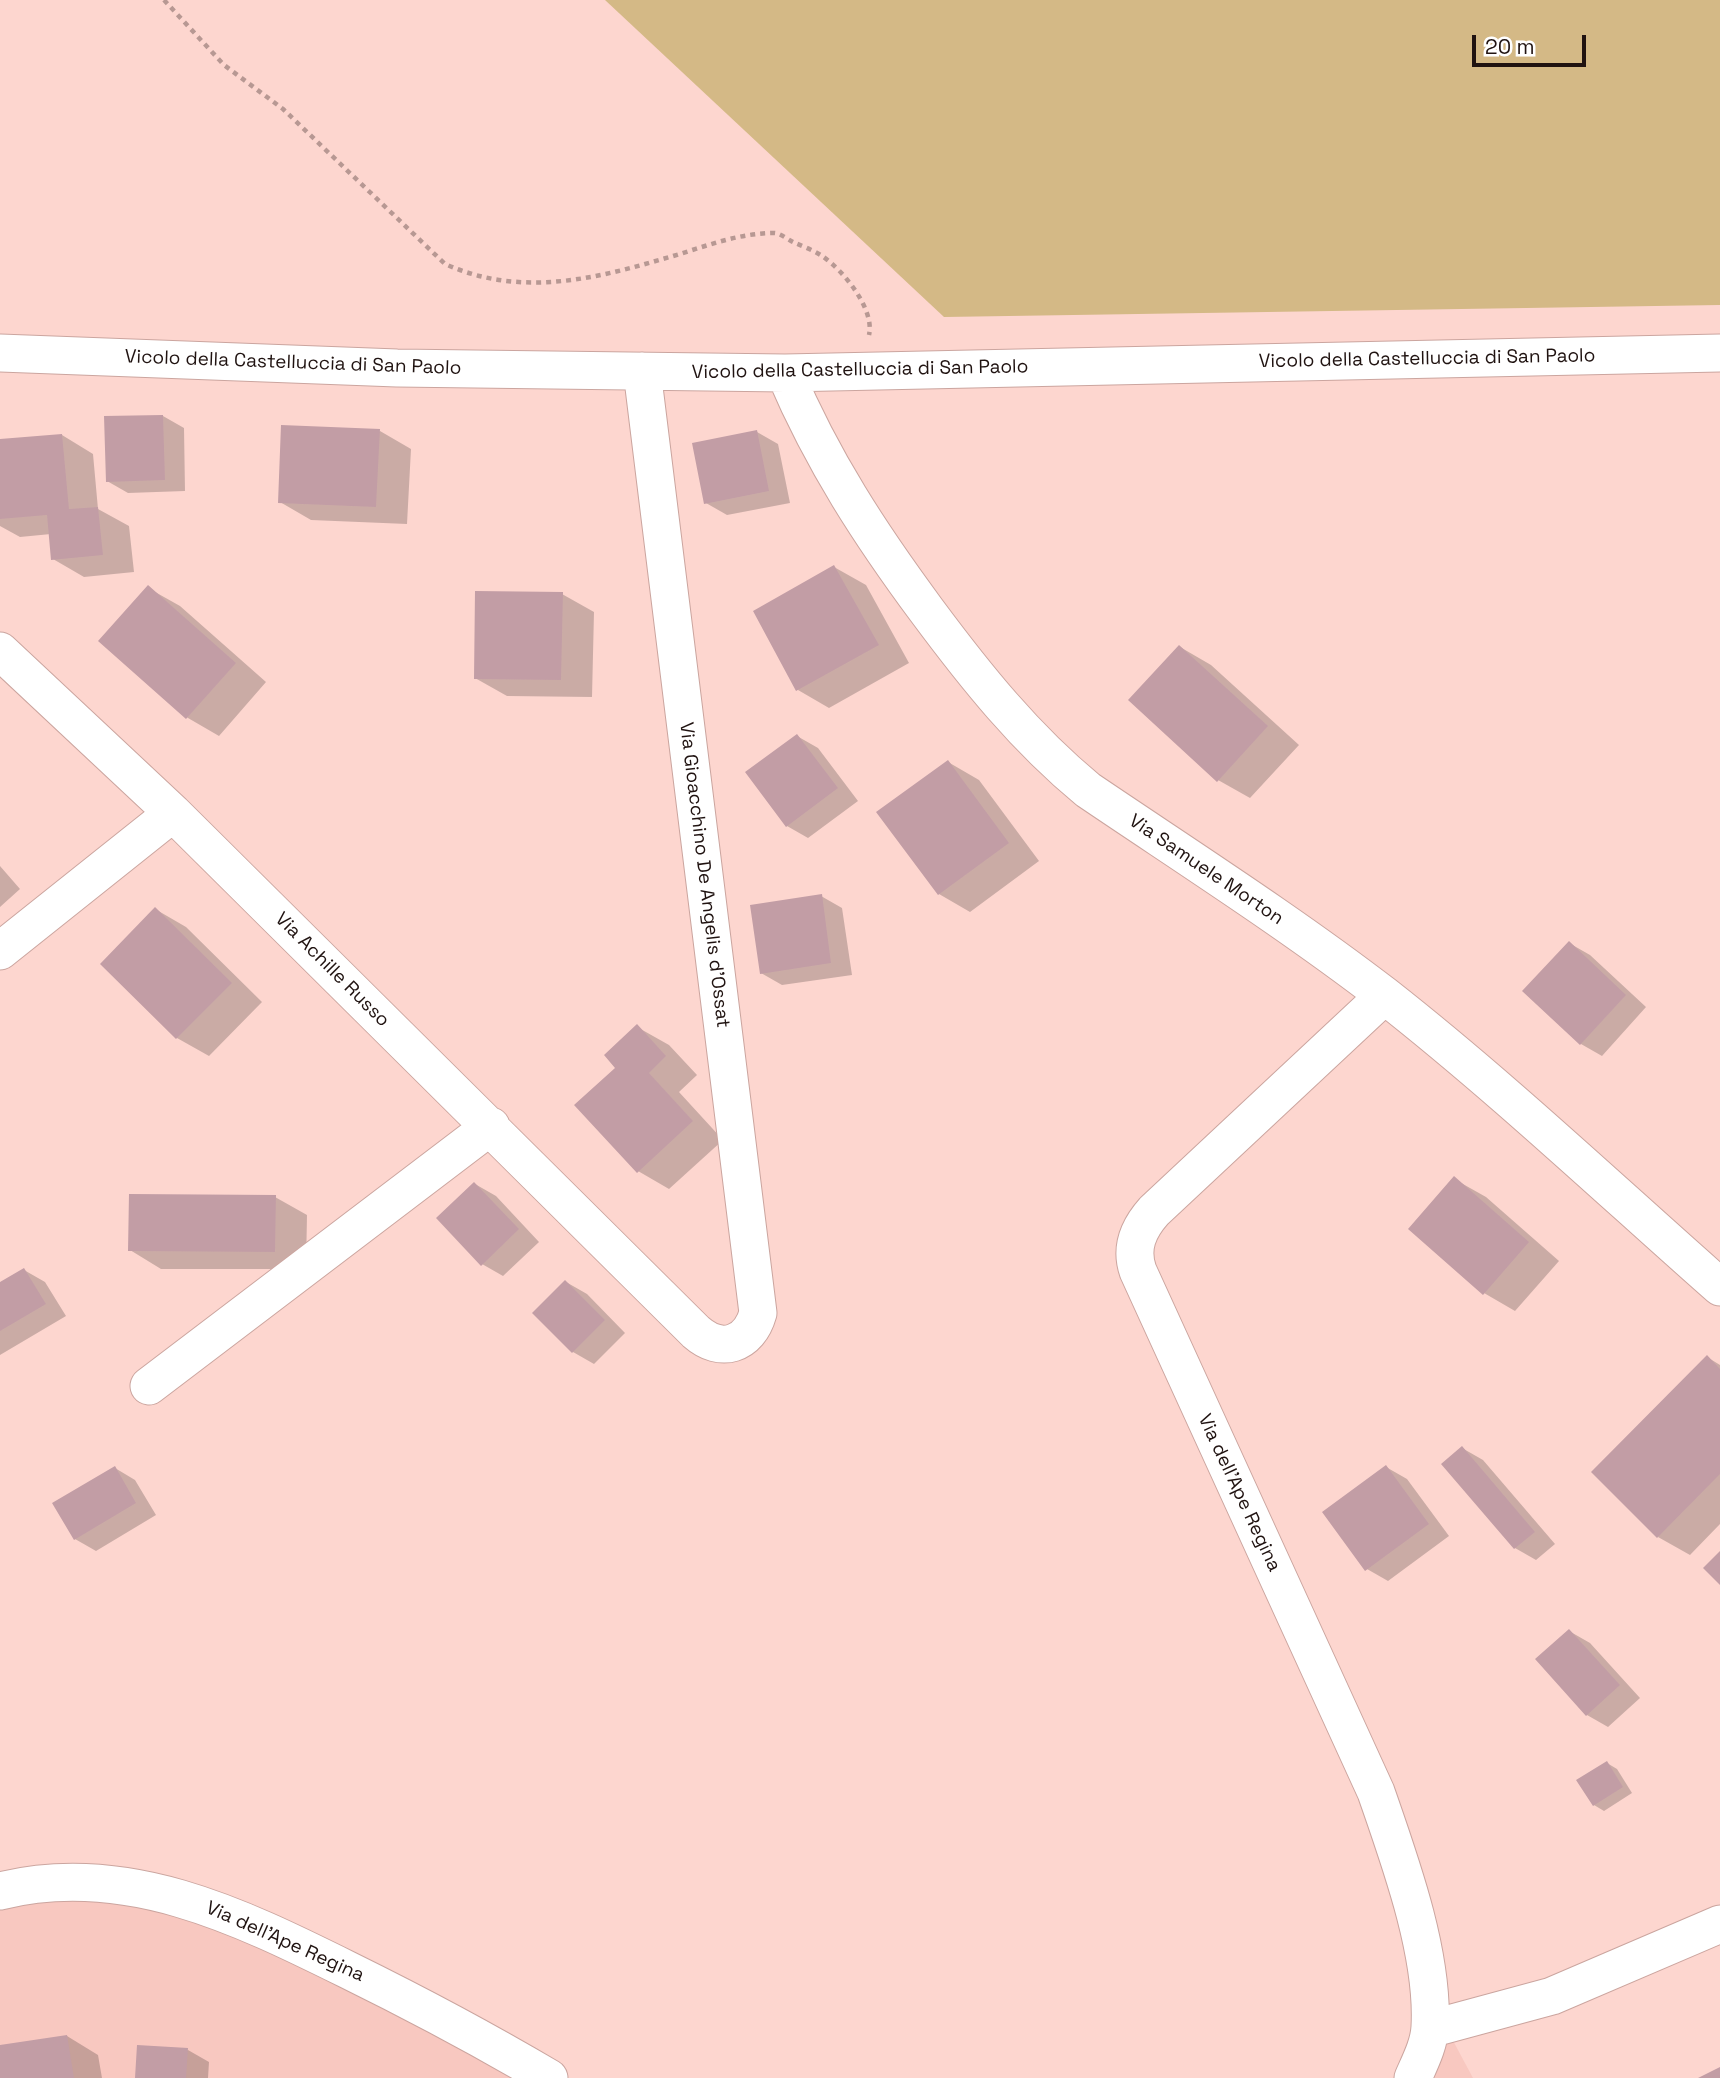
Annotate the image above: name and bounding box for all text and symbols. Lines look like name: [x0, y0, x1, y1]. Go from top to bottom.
scale bar: [1475, 21, 1589, 65]
text: 20 m: [1485, 33, 1535, 60]
street label: Vicolo della Castelluccia di San Paolo: [1258, 345, 1596, 373]
street label: Vicolo della Castelluccia di San Paolo: [124, 346, 462, 380]
street label: Vicolo della Castelluccia di San Paolo: [691, 356, 1029, 384]
street label: Via Gioacchino De Angelis d'Ossat: [674, 721, 734, 1029]
street label: Via Samuele Morton: [1124, 810, 1288, 930]
street label: Via Achille Russo: [270, 908, 394, 1032]
street label: Via dell'Ape Regina: [1193, 1411, 1285, 1575]
street label: Via dell'Ape Regina: [202, 1897, 368, 1987]

